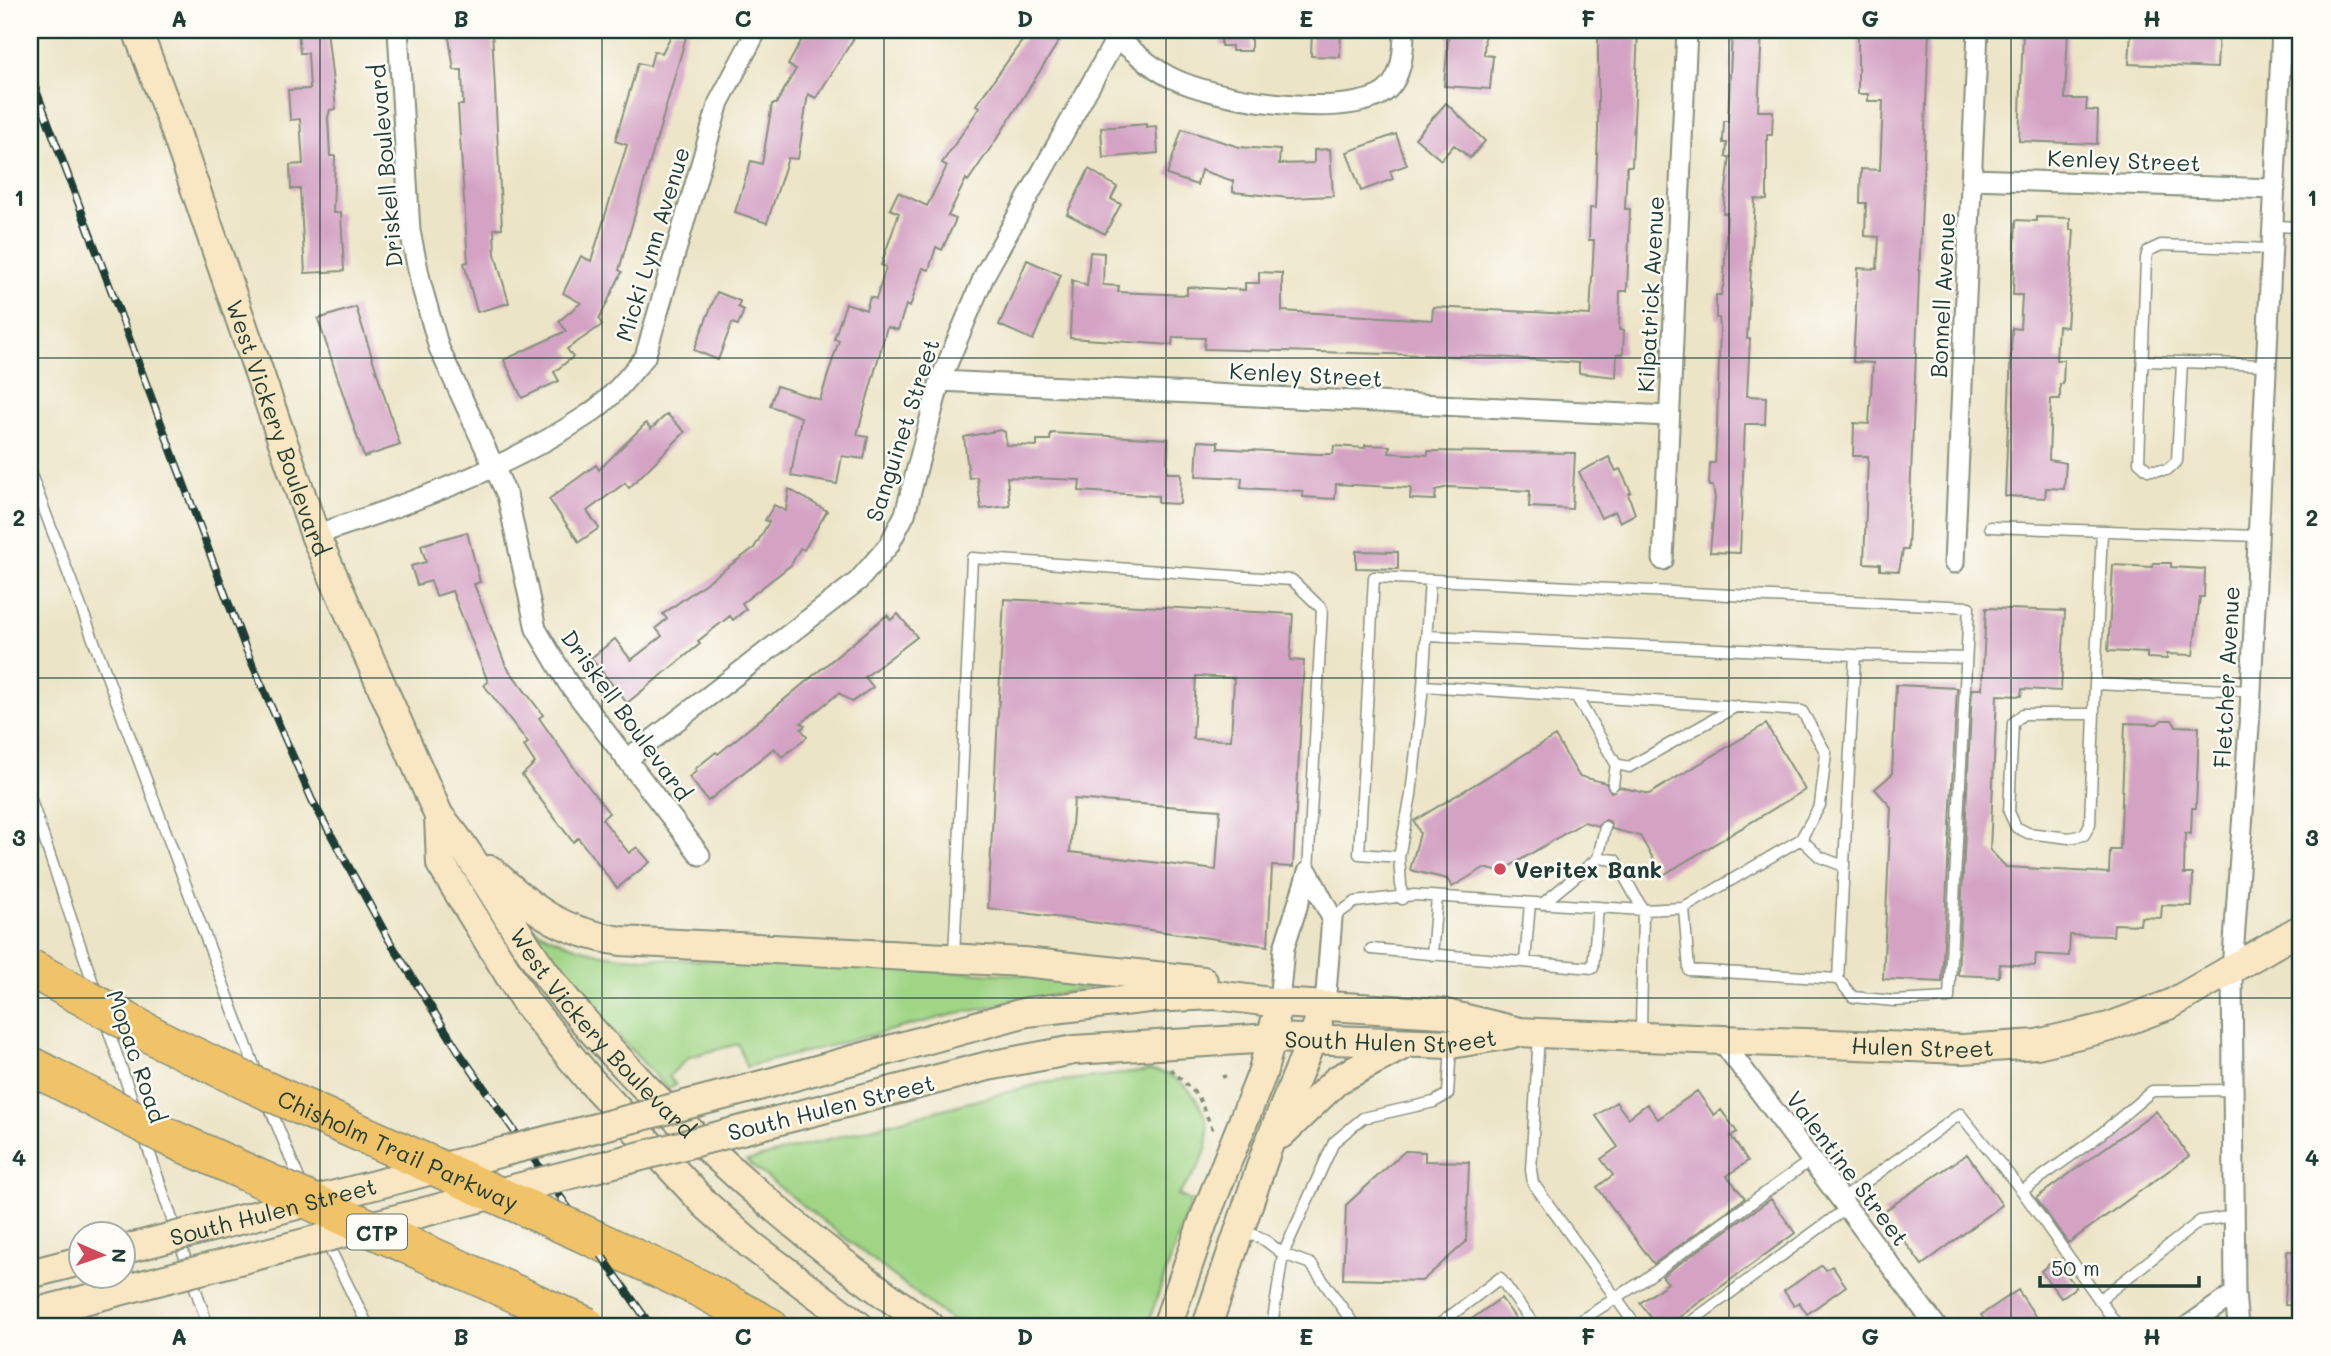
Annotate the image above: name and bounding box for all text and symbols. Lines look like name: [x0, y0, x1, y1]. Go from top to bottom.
text: A: [171, 3, 187, 33]
text: B: [453, 3, 469, 33]
text: C: [734, 3, 752, 33]
text: D: [1017, 3, 1033, 33]
text: E: [1299, 3, 1313, 33]
text: F: [1581, 3, 1595, 33]
text: G: [1861, 3, 1879, 33]
text: H: [2143, 3, 2161, 33]
street label: Driskell Boulevard: [361, 63, 409, 269]
street label: Kenley Street: [2047, 142, 2201, 178]
street label: Micki Lynn Avenue: [608, 143, 696, 345]
text: 1: [14, 182, 24, 212]
text: 1: [2307, 182, 2317, 212]
street label: Kilpatrick Avenue: [1630, 195, 1670, 393]
street label: Bonnell Avenue: [1923, 211, 1961, 379]
street label: West Vickery Boulevard: [220, 296, 337, 560]
street label: Sanguinet Street: [858, 335, 946, 525]
street label: Kenley Street: [1229, 355, 1383, 393]
text: 2: [13, 502, 25, 532]
text: 2: [2306, 502, 2318, 532]
street label: Fletcher Avenue: [2206, 585, 2246, 769]
street label: Driskell Boulevard: [555, 624, 699, 806]
text: 3: [12, 822, 26, 852]
text: 3: [2305, 822, 2319, 852]
place label: Veritex Bank: [1514, 854, 1662, 884]
marker: Veritex Bank: [1492, 861, 1508, 877]
street label: West Vickery Boulevard: [504, 922, 702, 1144]
street label: Mopac Road: [100, 986, 174, 1126]
street label: South Hulen Street: [1284, 1022, 1498, 1060]
street label: Hulen Street: [1851, 1030, 1995, 1064]
street label: South Hulen Street: [725, 1067, 937, 1147]
street label: Chisholm Trail Parkway: [273, 1083, 523, 1217]
street label: Valentine Street: [1780, 1084, 1916, 1252]
text: 4: [12, 1142, 26, 1172]
text: 4: [2305, 1142, 2319, 1172]
street label: South Hulen Street: [167, 1170, 379, 1252]
road number: CTP: [347, 1214, 407, 1250]
north arrow: [66, 1220, 136, 1290]
scale bar: [2040, 1244, 2200, 1288]
text: N: [107, 1248, 132, 1263]
text: 50 m: [2051, 1254, 2100, 1281]
text: A: [171, 1321, 187, 1351]
text: B: [453, 1321, 469, 1351]
text: C: [734, 1321, 752, 1351]
text: D: [1017, 1321, 1033, 1351]
text: E: [1299, 1321, 1313, 1351]
text: F: [1581, 1321, 1595, 1351]
text: G: [1861, 1321, 1879, 1351]
text: H: [2143, 1321, 2161, 1351]

